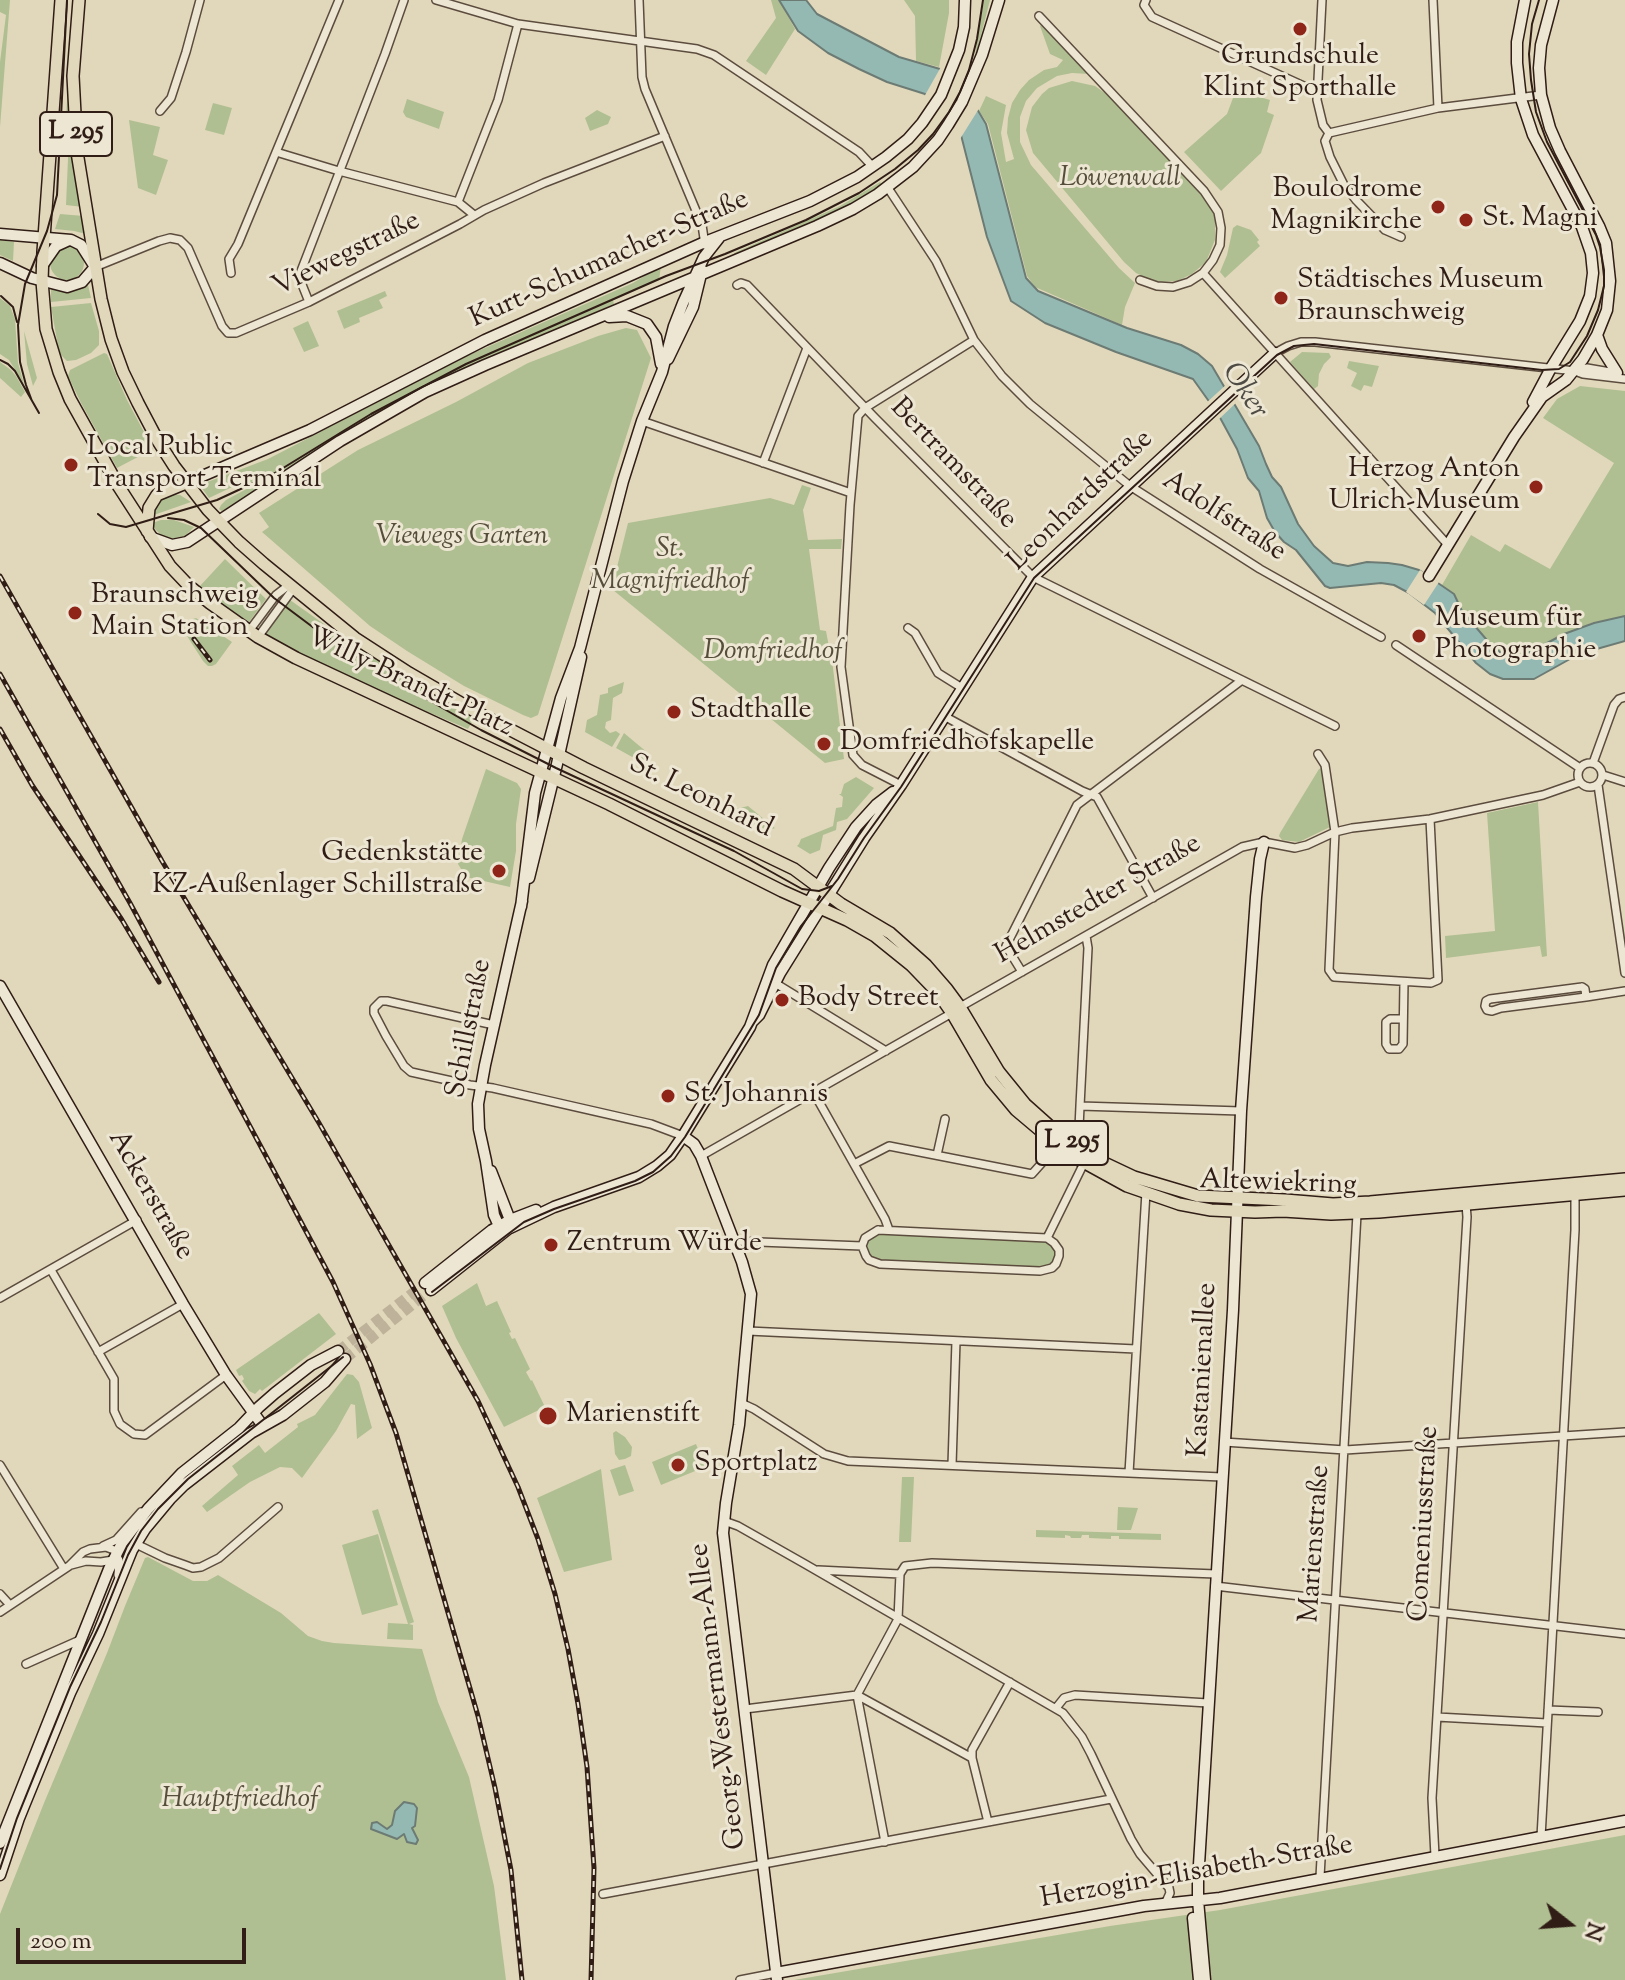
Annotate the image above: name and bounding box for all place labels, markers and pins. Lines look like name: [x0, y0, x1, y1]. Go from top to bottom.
marker: Grundschule Klint Sporthalle: [1291, 20, 1309, 38]
place label: Grundschule Klint Sporthalle: [1203, 41, 1397, 107]
place label: Boulodrome Magnikirche: [1270, 174, 1422, 240]
marker: Boulodrome Magnikirche: [1429, 198, 1447, 216]
place label: St. Magni: [1482, 203, 1598, 237]
marker: St. Magni: [1457, 211, 1475, 229]
place label: Städtisches Museum Braunschweig: [1297, 265, 1543, 331]
marker: Städtisches Museum Braunschweig: [1272, 289, 1290, 307]
place label: Local Public Transport Terminal: [87, 432, 321, 498]
place label: Herzog Anton Ulrich-Museum: [1329, 454, 1520, 520]
marker: Local Public Transport Terminal: [62, 456, 80, 474]
marker: Herzog Anton Ulrich-Museum: [1527, 478, 1545, 496]
place label: Braunschweig Main Station: [91, 580, 259, 646]
place label: Museum für Photographie: [1435, 603, 1597, 669]
marker: Braunschweig Main Station: [66, 604, 84, 622]
marker: Museum für Photographie: [1410, 627, 1428, 645]
place label: Stadthalle: [690, 695, 812, 729]
marker: Stadthalle: [665, 703, 683, 721]
place label: Domfriedhofskapelle: [840, 727, 1094, 761]
marker: Domfriedhofskapelle: [815, 735, 833, 753]
place label: Gedenkstätte KZ-Außenlager Schillstraße: [152, 838, 483, 904]
marker: Gedenkstätte KZ-Außenlager Schillstraße: [490, 862, 508, 880]
place label: Body Street: [798, 983, 939, 1017]
marker: Body Street: [773, 991, 791, 1009]
place label: St. Johannis: [684, 1079, 828, 1113]
marker: St. Johannis: [659, 1087, 677, 1105]
place label: Zentrum Würde: [567, 1228, 762, 1262]
marker: Zentrum Würde: [542, 1236, 560, 1254]
place label: Marienstift: [566, 1399, 700, 1433]
marker: Marienstift: [537, 1405, 559, 1427]
place label: Sportplatz: [694, 1448, 818, 1482]
marker: Sportplatz: [669, 1456, 687, 1474]

